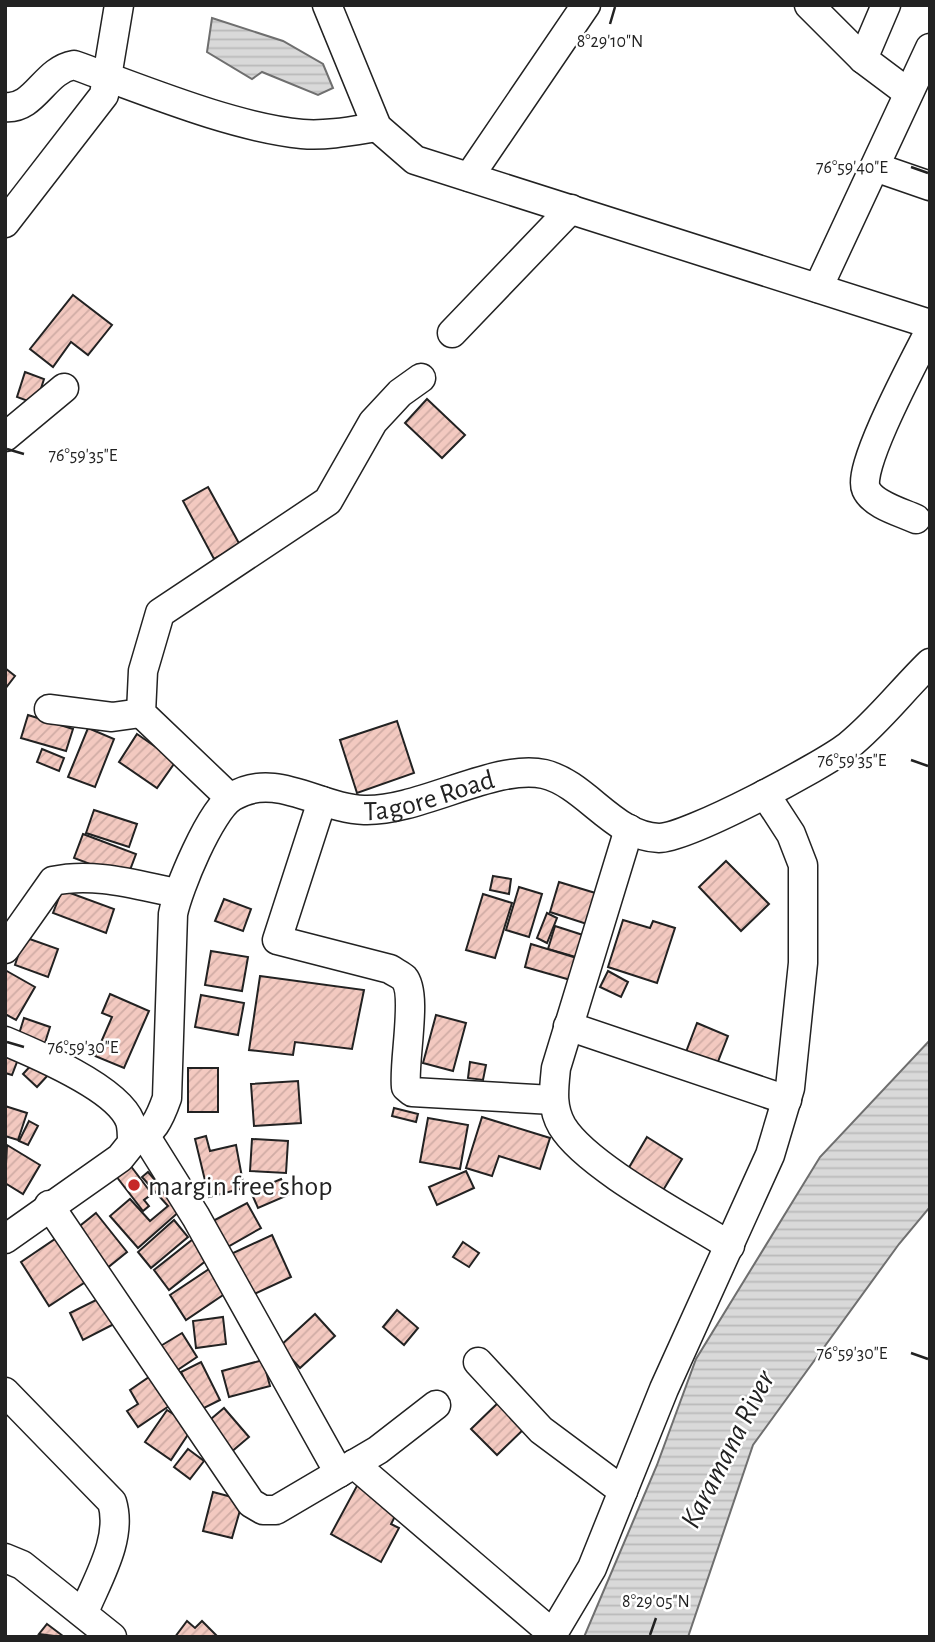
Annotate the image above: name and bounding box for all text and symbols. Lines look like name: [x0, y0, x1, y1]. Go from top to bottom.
text: 8°29'10"N: [577, 33, 643, 51]
text: 76°59'40"E: [816, 159, 888, 177]
text: 76°59'35"E: [49, 447, 118, 465]
text: 76°59'35"E: [818, 752, 887, 770]
street label: Tagore Road: [363, 766, 498, 826]
text: 76°59'30"E: [48, 1039, 119, 1057]
place label: margin free shop: [148, 1173, 332, 1201]
marker: margin free shop: [126, 1177, 142, 1193]
text: 76°59'30"E: [817, 1345, 888, 1363]
water label: Karamana River: [675, 1365, 781, 1533]
text: 8°29'05"N: [622, 1593, 690, 1611]

